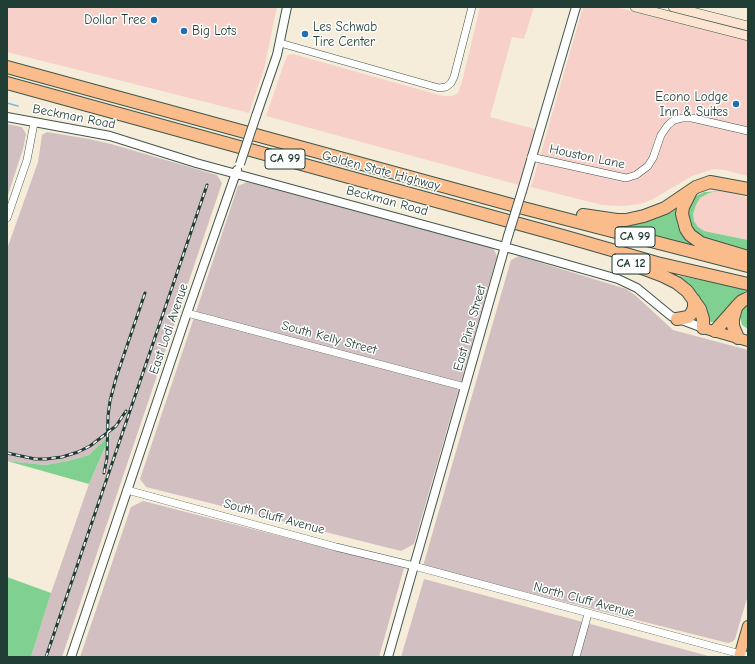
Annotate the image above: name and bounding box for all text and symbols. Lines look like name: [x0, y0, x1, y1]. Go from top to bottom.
place label: Dollar Tree: [84, 12, 146, 28]
marker: Dollar Tree: [149, 15, 159, 25]
place label: Les Schwab Tire Center: [313, 19, 377, 50]
place label: Big Lots: [192, 23, 236, 39]
marker: Big Lots: [179, 26, 189, 36]
marker: Les Schwab Tire Center: [300, 29, 310, 39]
place label: Econo Lodge Inn & Suites: [655, 89, 728, 120]
marker: Econo Lodge Inn & Suites: [731, 99, 741, 109]
street label: Beckman Road: [31, 101, 117, 133]
street label: Houston Lane: [548, 141, 626, 173]
street label: Golden State Highway: [320, 148, 442, 194]
road number: CA 99: [265, 149, 305, 169]
street label: Beckman Road: [344, 183, 430, 219]
road number: CA 99: [615, 227, 655, 247]
road number: CA 12: [612, 254, 650, 274]
street label: East Lodi Avenue: [146, 282, 192, 376]
street label: East Pine Street: [450, 283, 490, 373]
street label: South Kelly Street: [280, 318, 378, 358]
street label: South Cluff Avenue: [222, 496, 326, 538]
street label: North Cluff Avenue: [532, 579, 636, 621]

